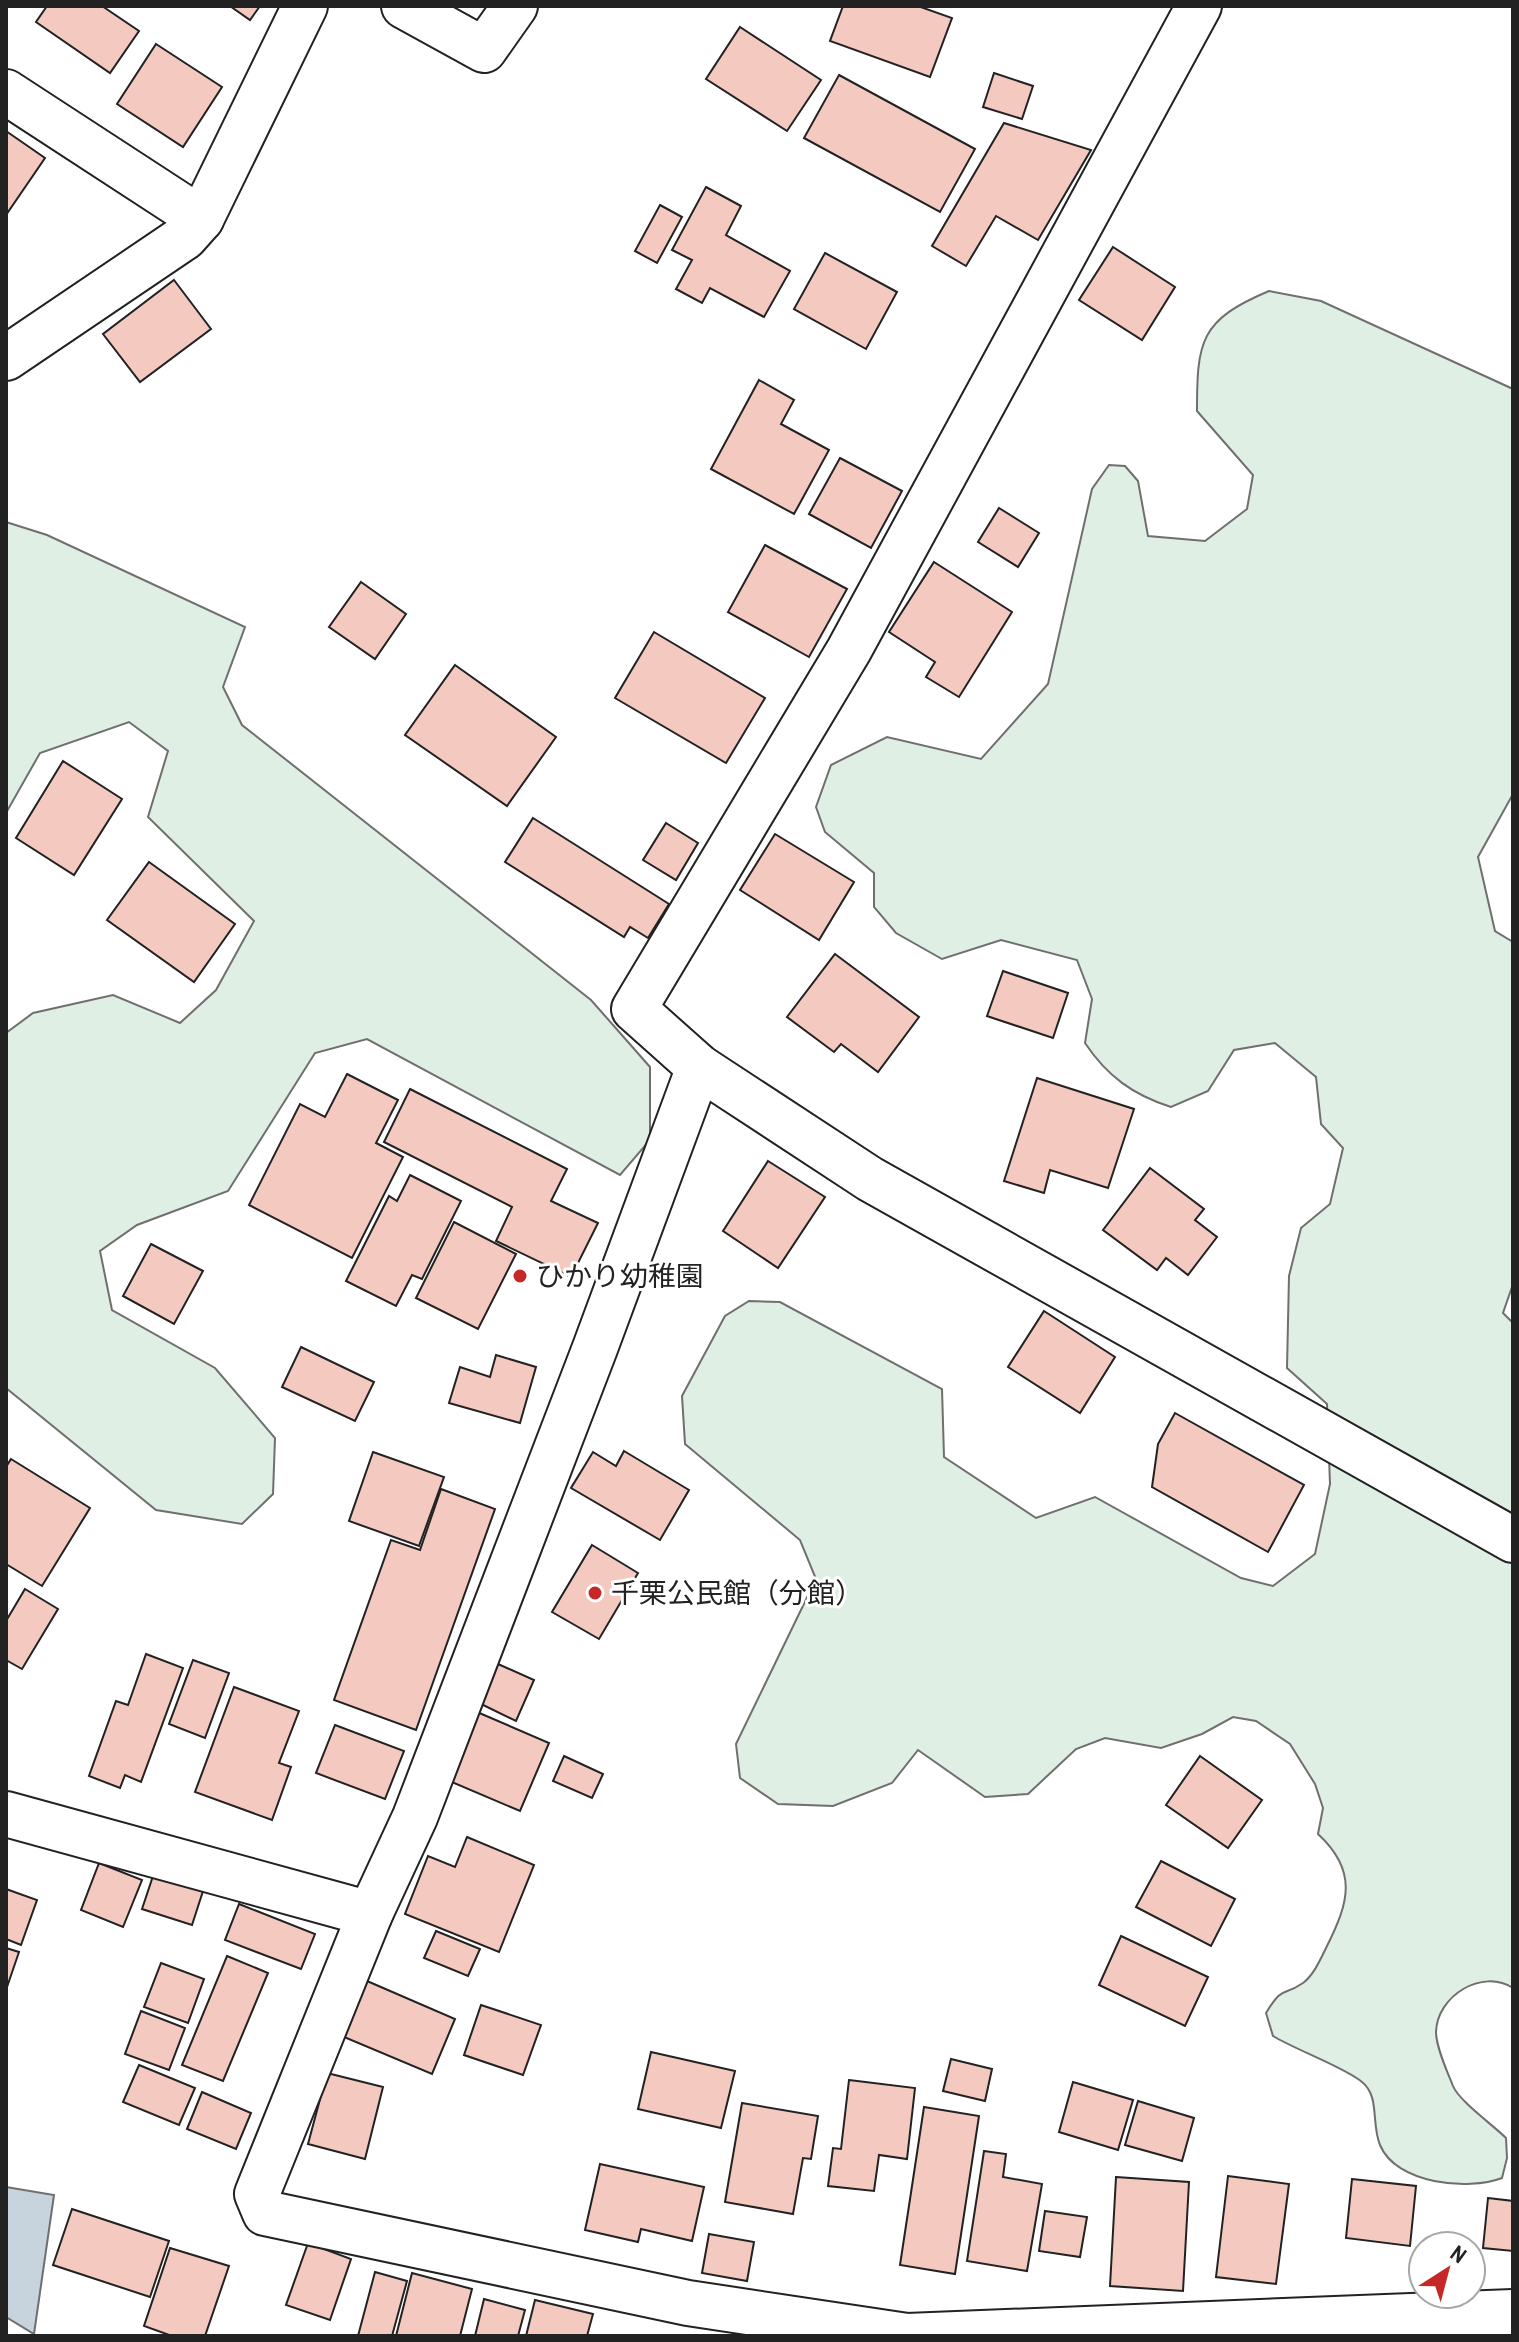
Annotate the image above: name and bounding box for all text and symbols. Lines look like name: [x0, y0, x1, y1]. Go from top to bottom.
place label: ひかり幼稚園: [536, 1257, 704, 1295]
marker: ひかり幼稚園: [511, 1267, 529, 1285]
place label: 千栗公民館（分館）: [611, 1574, 863, 1612]
marker: 千栗公民館（分館）: [586, 1584, 604, 1602]
north arrow: [1407, 2230, 1487, 2310]
text: N: [1445, 2238, 1473, 2270]

